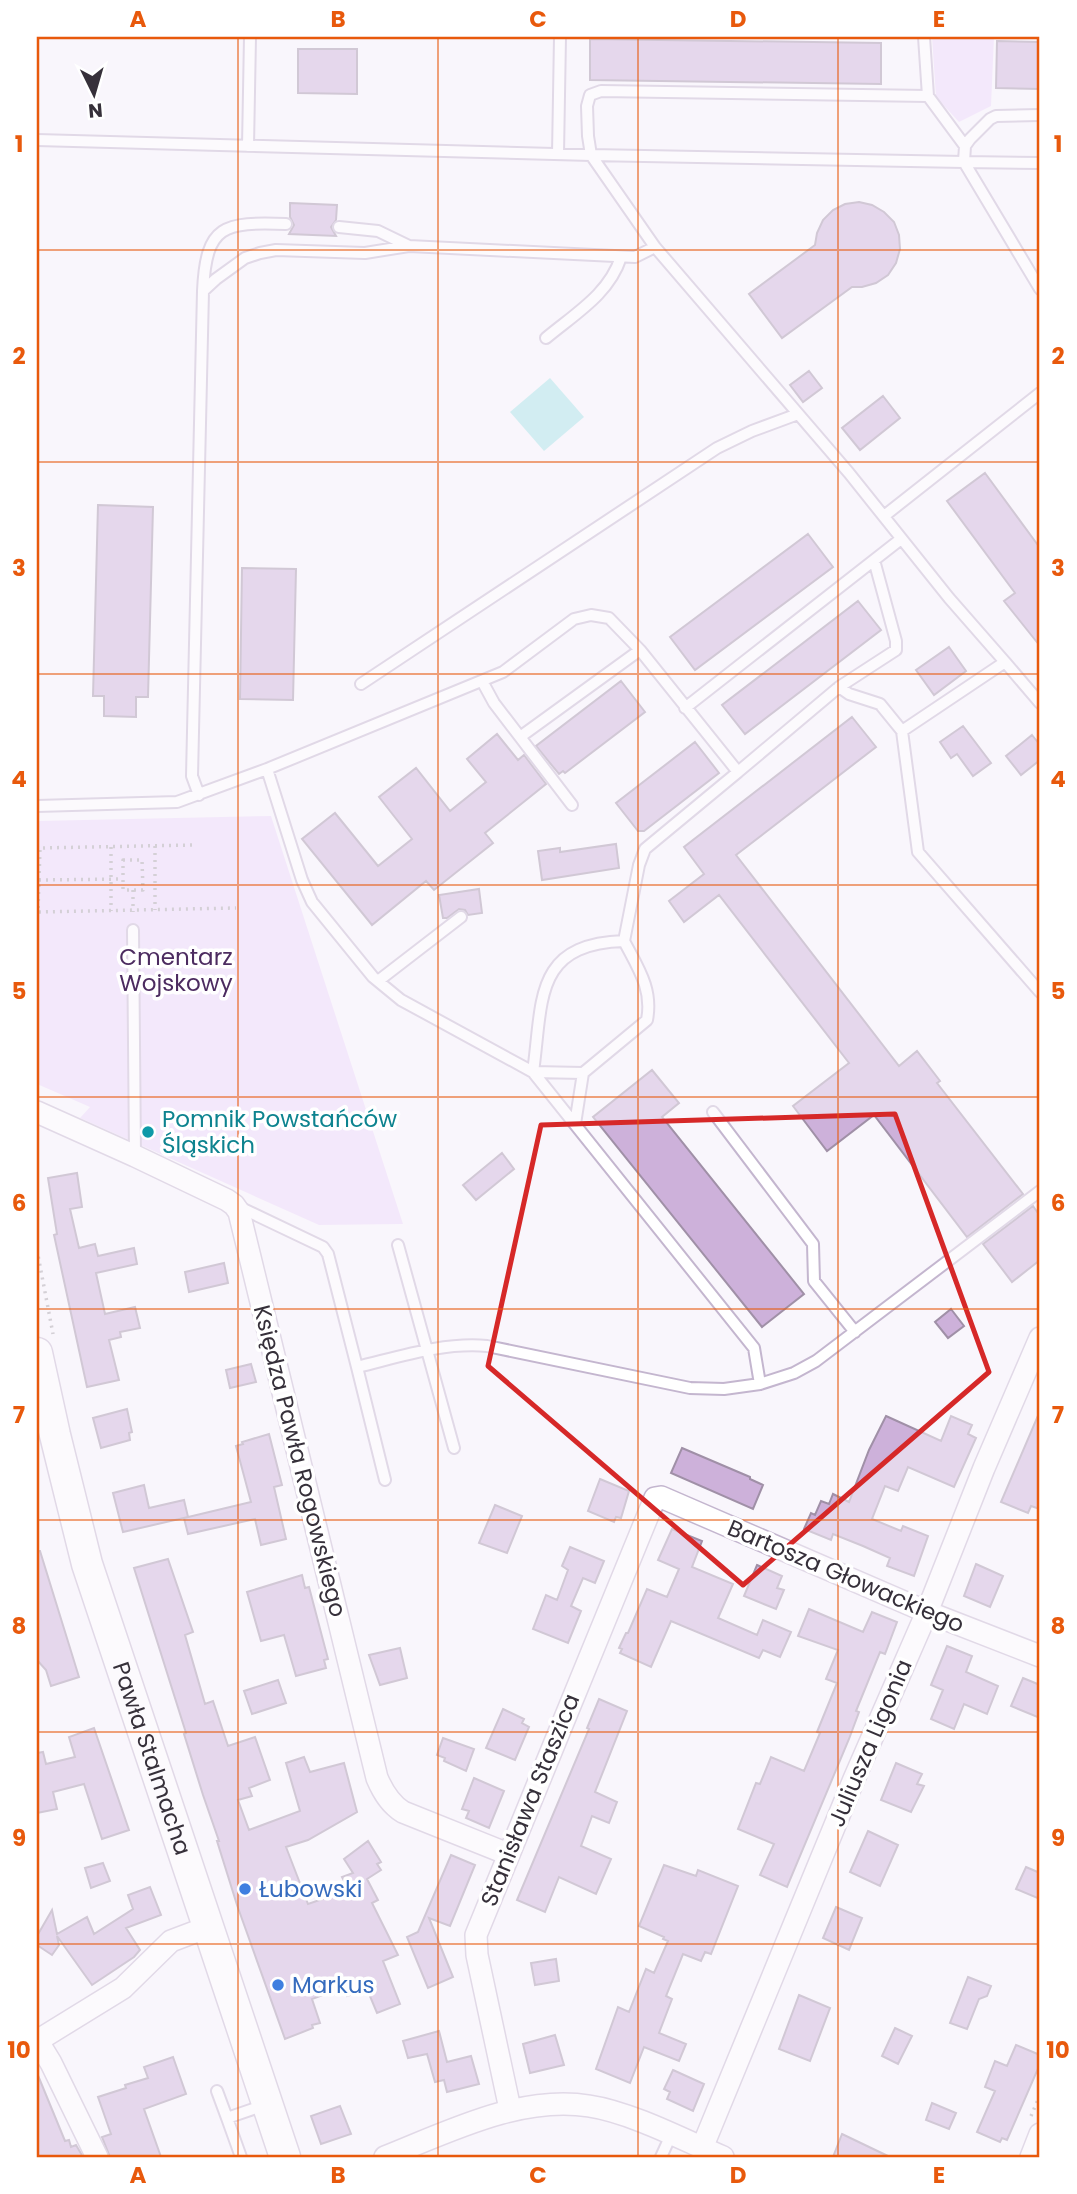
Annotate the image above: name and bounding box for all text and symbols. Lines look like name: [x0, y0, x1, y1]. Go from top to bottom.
text: A: [130, 3, 147, 35]
text: B: [330, 3, 346, 35]
text: C: [529, 3, 547, 35]
text: D: [730, 3, 746, 35]
text: E: [933, 3, 945, 35]
north arrow: [60, 60, 130, 130]
text: N: [87, 96, 104, 125]
text: 1: [15, 128, 23, 160]
text: 1: [1054, 128, 1062, 160]
text: 2: [12, 340, 26, 372]
text: 2: [1051, 340, 1065, 372]
text: 3: [12, 552, 26, 584]
text: 3: [1051, 552, 1065, 584]
text: 4: [11, 763, 27, 795]
text: 4: [1050, 763, 1066, 795]
park label: Cmentarz Wojskowy: [119, 941, 233, 999]
text: 5: [12, 975, 26, 1007]
text: 5: [1051, 975, 1065, 1007]
place label: Pomnik Powstańców Śląskich: [162, 1103, 397, 1161]
marker: Pomnik Powstańców Śląskich: [140, 1124, 156, 1140]
text: 6: [12, 1187, 26, 1219]
text: 6: [1051, 1187, 1065, 1219]
street label: Księdza Pawła Rogowskiego: [246, 1302, 354, 1620]
text: 7: [13, 1399, 25, 1431]
text: 7: [1052, 1399, 1064, 1431]
street label: Bartosza Głowackiego: [723, 1512, 969, 1640]
text: 8: [12, 1610, 26, 1642]
text: 8: [1051, 1610, 1065, 1642]
street label: Juliusza Ligonia: [820, 1654, 920, 1832]
street label: Pawła Stalmacha: [105, 1658, 199, 1859]
street label: Stanisława Staszica: [473, 1689, 587, 1911]
text: 9: [12, 1822, 26, 1854]
text: 9: [1051, 1822, 1065, 1854]
place label: Łubowski: [259, 1873, 362, 1905]
marker: Łubowski: [237, 1881, 253, 1897]
place label: Markus: [292, 1969, 375, 2001]
marker: Markus: [270, 1977, 286, 1993]
text: 10: [7, 2034, 31, 2066]
text: 10: [1046, 2034, 1070, 2066]
text: A: [130, 2159, 147, 2191]
text: B: [330, 2159, 346, 2191]
text: C: [529, 2159, 547, 2191]
text: D: [730, 2159, 746, 2191]
text: E: [933, 2159, 945, 2191]

